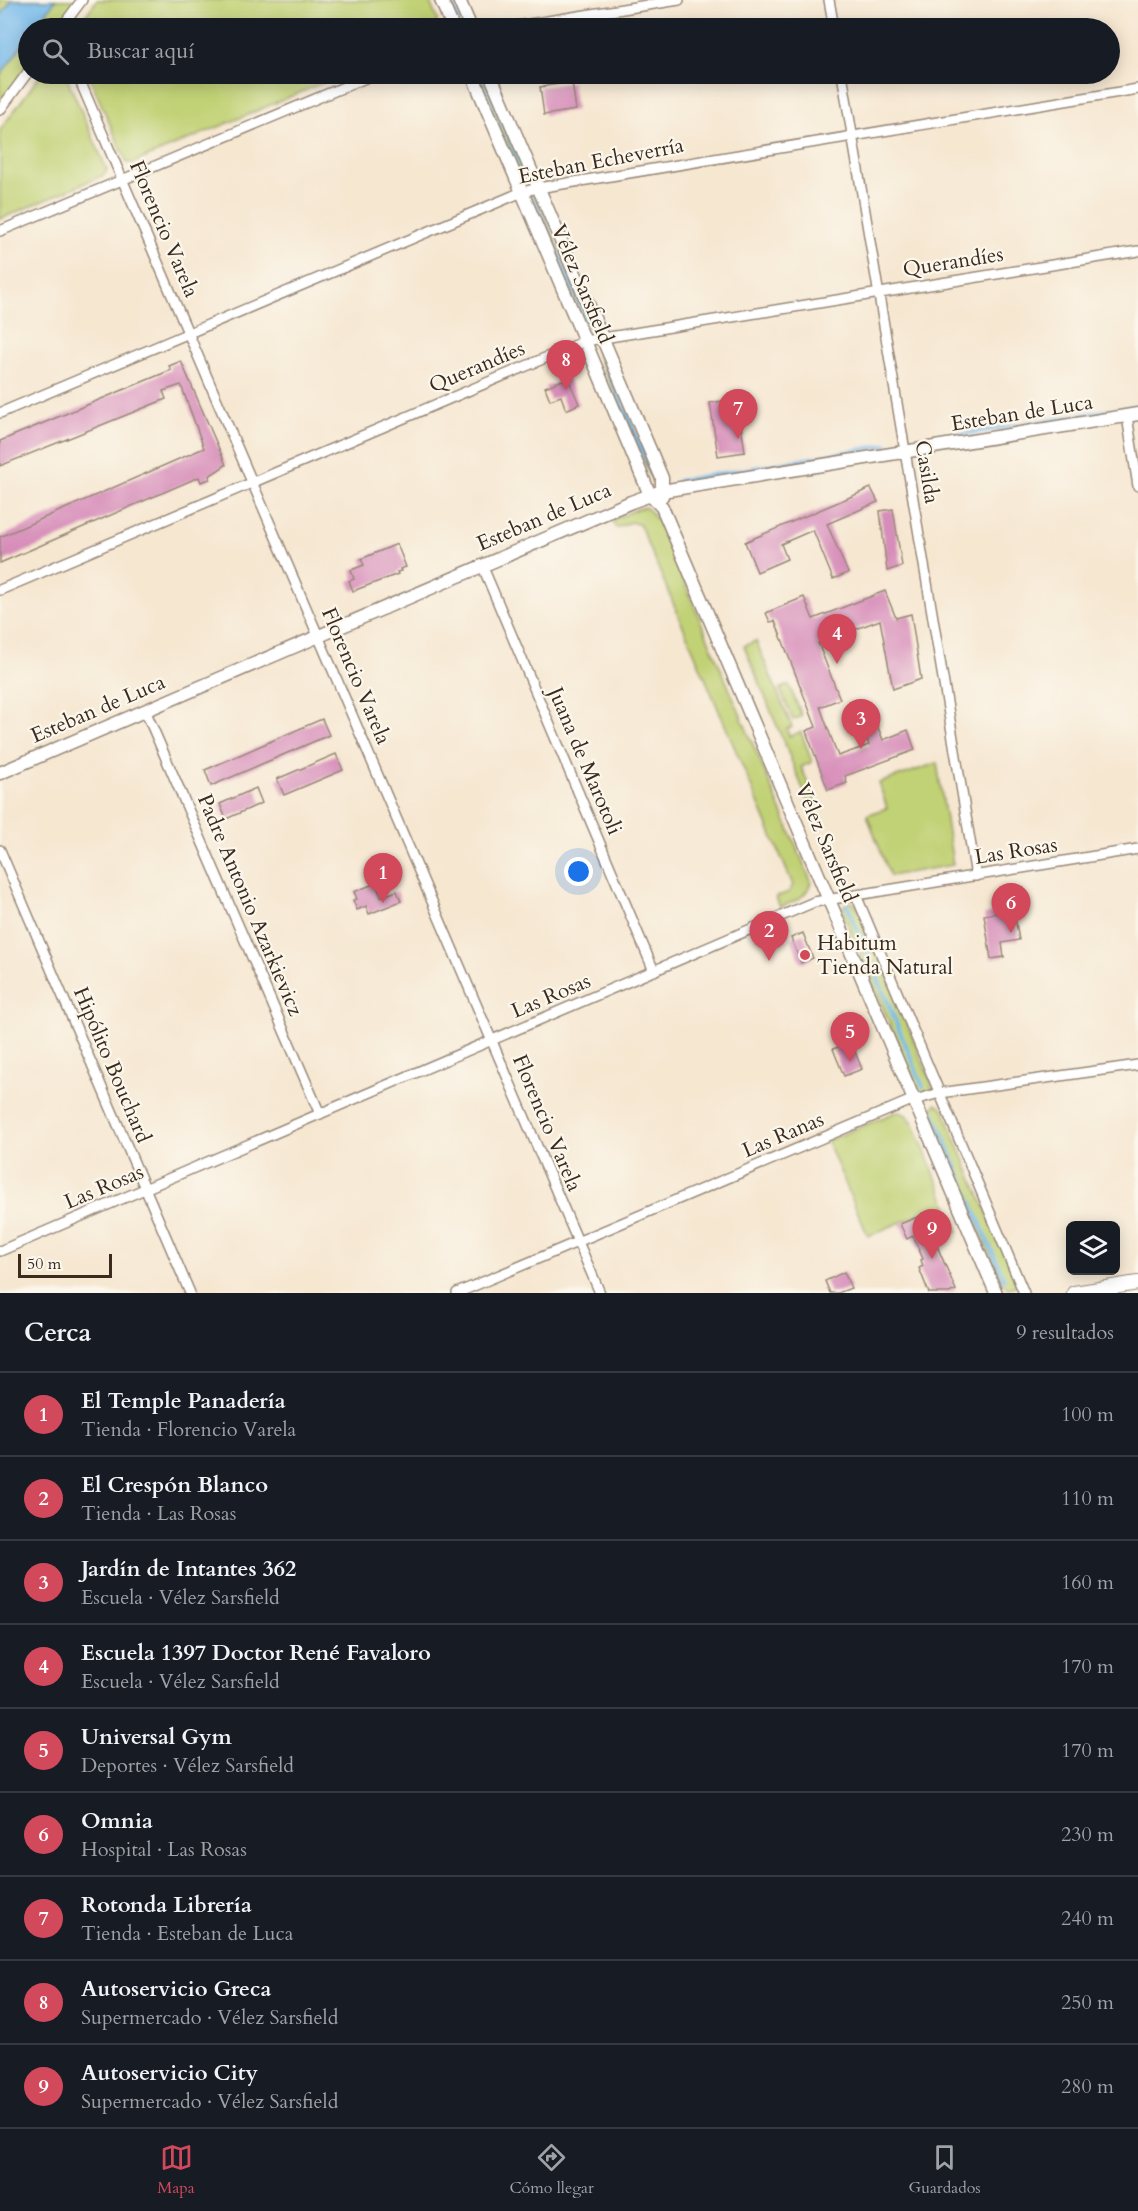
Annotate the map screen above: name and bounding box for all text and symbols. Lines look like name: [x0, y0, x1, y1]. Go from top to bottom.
search box: [18, 18, 1120, 84]
icon: search: [39, 35, 72, 68]
text: Buscar aquí: [87, 36, 194, 66]
street label: Esteban Echeverría: [516, 131, 686, 191]
street label: Florencio Varela: [122, 156, 206, 302]
street label: Vélez Sarsfield: [544, 220, 620, 348]
street label: Querandíes: [901, 240, 1005, 284]
street label: Querandíes: [425, 334, 529, 400]
pin: 8: [546, 340, 586, 390]
street label: Esteban de Luca: [949, 387, 1095, 439]
pin: 7: [718, 390, 758, 439]
street label: Casilda: [908, 438, 946, 506]
street label: Esteban de Luca: [472, 476, 616, 558]
street label: Florencio Varela: [314, 603, 398, 749]
pin: 4: [818, 614, 856, 664]
street label: Esteban de Luca: [26, 668, 170, 750]
street label: Juana de Marotoli: [540, 680, 629, 839]
pin: 3: [842, 700, 880, 749]
street label: Vélez Sarsfield: [788, 779, 864, 907]
street label: Padre Antonio Azarkievicz: [190, 790, 310, 1021]
street label: Las Rosas: [973, 830, 1059, 872]
pin: 1: [364, 854, 403, 903]
your location: [564, 857, 593, 886]
pin: 6: [992, 884, 1030, 933]
pin: 2: [750, 912, 788, 961]
place label: Habitum Tienda Natural: [817, 929, 953, 982]
marker: Habitum Tienda Natural: [798, 948, 812, 962]
street label: Las Rosas: [507, 966, 595, 1026]
street label: Hipólito Bouchard: [66, 982, 158, 1148]
pin: 5: [830, 1012, 870, 1062]
street label: Florencio Varela: [505, 1050, 589, 1196]
street label: Las Ranas: [738, 1105, 828, 1165]
street label: Las Rosas: [60, 1157, 148, 1217]
pin: 9: [912, 1210, 952, 1259]
map controls: [1066, 1221, 1120, 1275]
button: layers: [1066, 1221, 1120, 1275]
scale bar: [18, 1251, 112, 1278]
text: 50 m: [27, 1253, 61, 1275]
text: Cerca: [24, 1315, 91, 1350]
text: 9 resultados: [1016, 1319, 1114, 1346]
text: El Temple Panadería: [81, 1386, 286, 1416]
text: 1: [38, 1401, 49, 1428]
text: 100 m: [1061, 1401, 1114, 1428]
text: Tienda · Florencio Varela: [81, 1416, 296, 1443]
text: El Crespón Blanco: [81, 1470, 268, 1500]
text: 2: [38, 1485, 49, 1512]
text: 110 m: [1061, 1485, 1114, 1512]
text: Tienda · Las Rosas: [81, 1500, 236, 1527]
text: Jardín de Intantes 362: [81, 1554, 296, 1584]
text: 3: [38, 1569, 49, 1596]
text: 160 m: [1061, 1569, 1114, 1596]
text: Escuela · Vélez Sarsfield: [81, 1584, 280, 1611]
text: Escuela 1397 Doctor René Favaloro: [81, 1638, 431, 1668]
text: 4: [38, 1653, 49, 1680]
text: 170 m: [1061, 1653, 1114, 1680]
text: Escuela · Vélez Sarsfield: [81, 1668, 280, 1695]
text: Universal Gym: [81, 1722, 232, 1752]
text: 5: [38, 1737, 49, 1764]
text: 170 m: [1061, 1737, 1114, 1764]
text: Deportes · Vélez Sarsfield: [81, 1752, 294, 1779]
text: Omnia: [81, 1806, 153, 1836]
text: 6: [38, 1821, 49, 1848]
text: 230 m: [1061, 1821, 1114, 1848]
text: Hospital · Las Rosas: [81, 1836, 247, 1863]
text: Rotonda Librería: [81, 1890, 252, 1920]
text: 7: [38, 1905, 49, 1932]
text: 240 m: [1061, 1905, 1114, 1932]
text: Tienda · Esteban de Luca: [81, 1920, 293, 1947]
text: Autoservicio Greca: [81, 1974, 271, 2004]
text: 8: [38, 1989, 49, 2016]
text: 250 m: [1061, 1989, 1114, 2016]
text: Supermercado · Vélez Sarsfield: [81, 2004, 338, 2031]
text: Autoservicio City: [81, 2058, 258, 2088]
text: 9: [38, 2073, 49, 2100]
text: 280 m: [1061, 2073, 1114, 2100]
text: Supermercado · Vélez Sarsfield: [81, 2088, 338, 2115]
tab: Mapa: [157, 2141, 195, 2199]
tab: Cómo llegar: [509, 2141, 594, 2199]
tab: Guardados: [909, 2141, 981, 2199]

